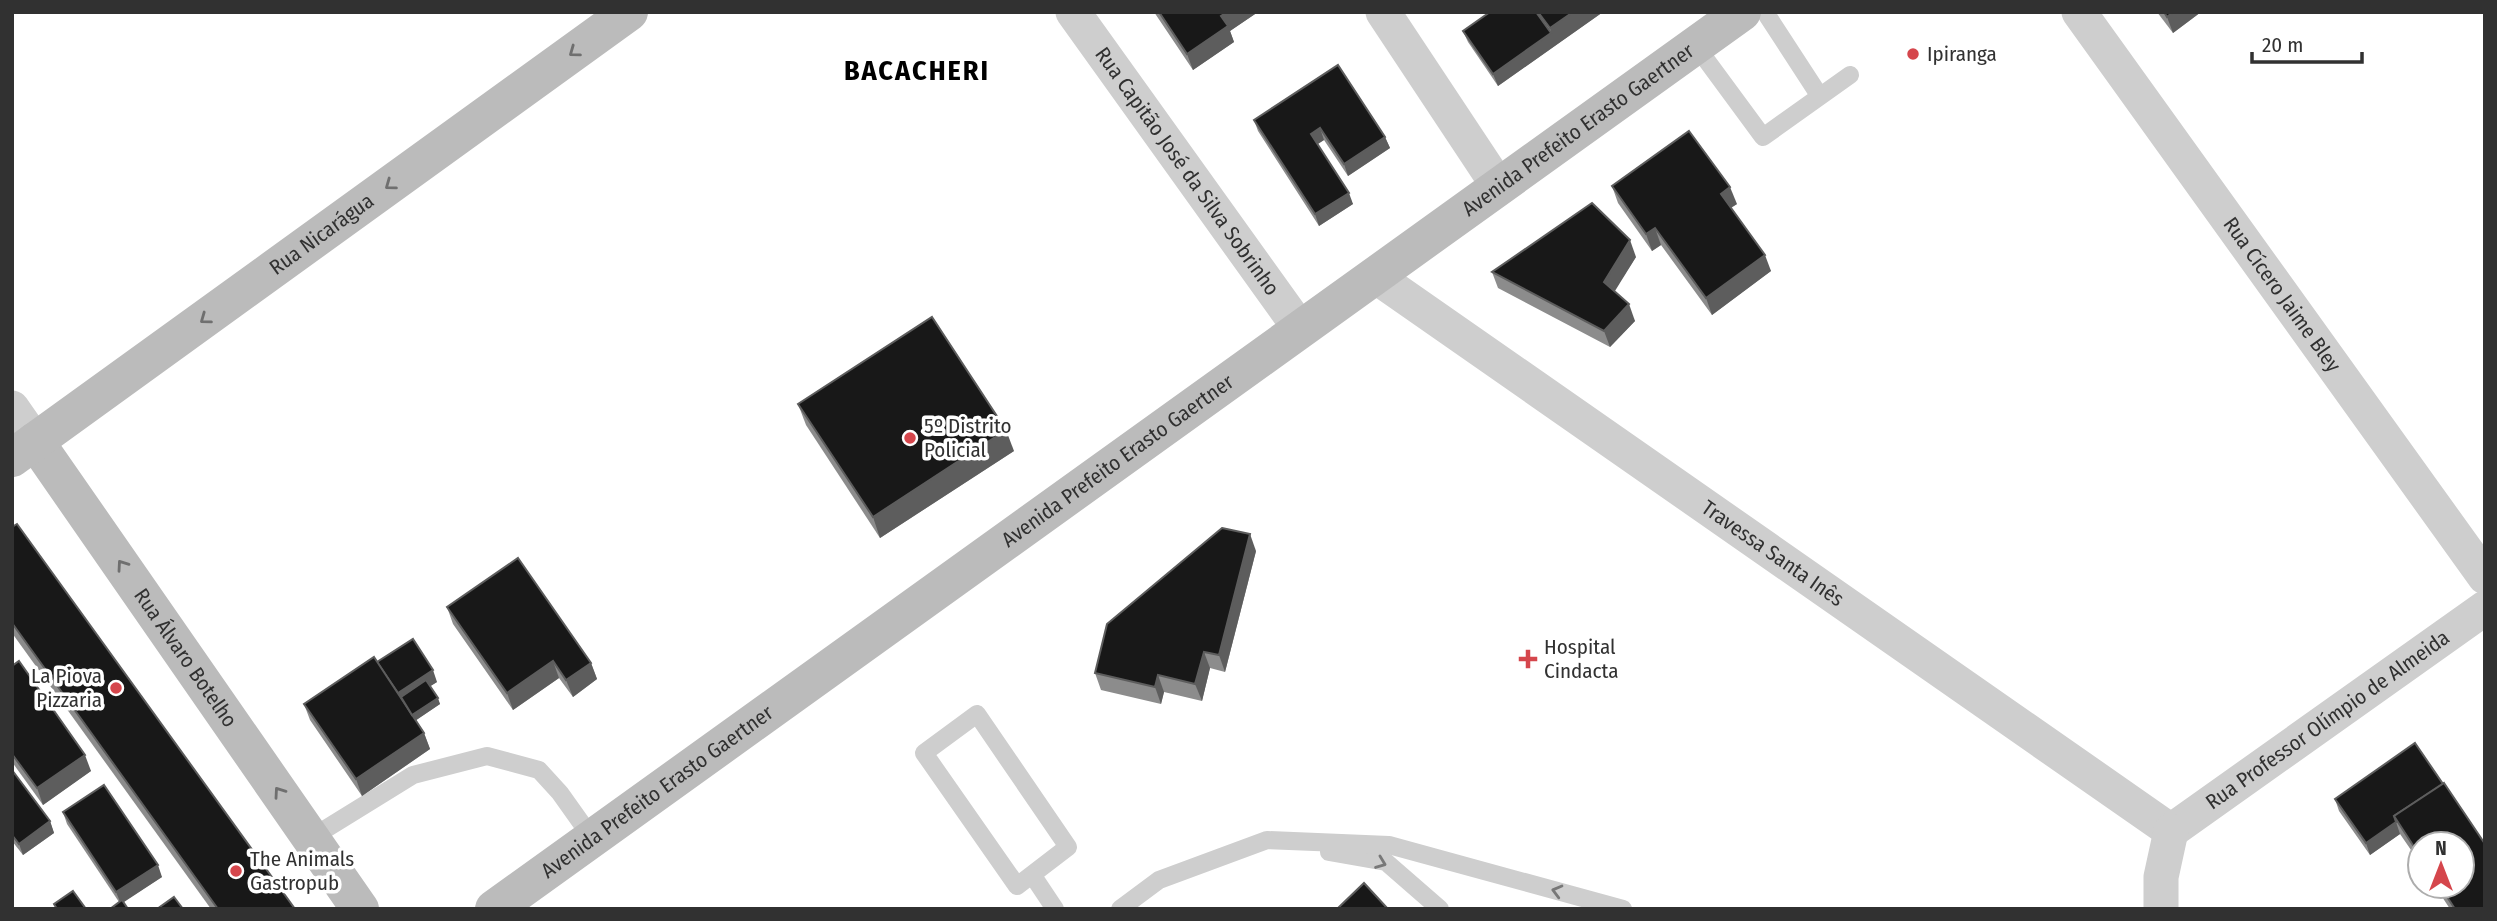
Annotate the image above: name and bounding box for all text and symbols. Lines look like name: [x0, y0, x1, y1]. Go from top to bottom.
scale bar: [2252, 21, 2362, 65]
text: 20 m: [2262, 32, 2303, 58]
street label: Avenida Prefeito Erasto Gaertner: [1457, 37, 1700, 222]
place label: Ipiranga: [1927, 41, 1997, 67]
street label: Rua Capitão José da Silva Sobrinho: [1089, 42, 1285, 301]
one-way arrow: [569, 44, 582, 56]
marker: Ipiranga: [1905, 46, 1921, 62]
district label: BACACHERI: [844, 54, 990, 87]
one-way arrow: [385, 177, 398, 190]
street label: Rua Nicarágua: [264, 188, 379, 281]
street label: Rua Cícero Jaime Bley: [2218, 212, 2347, 378]
one-way arrow: [200, 310, 213, 323]
street label: Avenida Prefeito Erasto Gaertner: [997, 368, 1239, 553]
place label: 5º Distrito Policial: [924, 413, 1012, 463]
marker: 5º Distrito Policial: [902, 430, 918, 446]
street label: Travessa Santa Inês: [1697, 495, 1849, 612]
one-way arrow: [118, 560, 130, 573]
street label: Rua Álvaro Botelho: [128, 583, 243, 732]
street label: Rua Professor Olímpio de Almeida: [2201, 624, 2454, 815]
place label: Hospital Cindacta: [1544, 634, 1619, 684]
marker: Hospital Cindacta: [1518, 649, 1538, 669]
place label: La Piova Pizzaria: [31, 663, 102, 713]
marker: La Piova Pizzaria: [108, 680, 124, 696]
street label: Avenida Prefeito Erasto Gaertner: [536, 699, 779, 884]
one-way arrow: [275, 787, 287, 800]
north arrow: [2406, 830, 2476, 900]
text: N: [2435, 837, 2447, 860]
place label: The Animals Gastropub: [250, 846, 354, 896]
one-way arrow: [1374, 855, 1386, 869]
marker: The Animals Gastropub: [228, 863, 244, 879]
one-way arrow: [1551, 885, 1563, 899]

